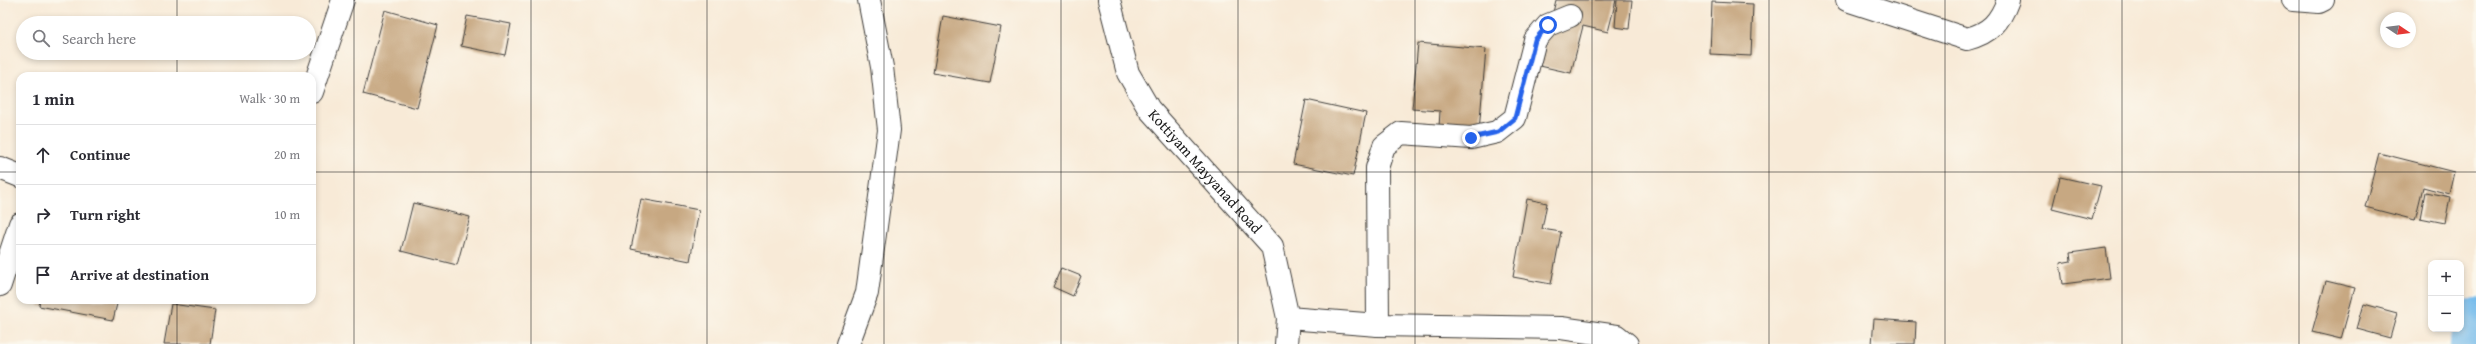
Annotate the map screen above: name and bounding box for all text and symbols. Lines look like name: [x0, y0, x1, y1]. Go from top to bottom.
north arrow: [2380, 12, 2416, 48]
search box: [16, 16, 316, 60]
route start: [1539, 16, 1557, 34]
icon: search: [30, 27, 52, 49]
text: Search here: [62, 28, 136, 49]
text: 1 min: [32, 86, 74, 111]
text: Walk · 30 m: [239, 89, 300, 108]
street label: Kottiyam Mayyanad Road: [1144, 104, 1267, 238]
route end: [1462, 129, 1480, 147]
icon: ahead: [32, 144, 54, 166]
text: Continue: [70, 144, 131, 165]
text: 20 m: [274, 145, 300, 164]
icon: right: [32, 204, 54, 226]
text: Turn right: [70, 204, 141, 225]
text: 10 m: [274, 205, 300, 224]
map controls: [2428, 260, 2464, 332]
button: +: [2428, 260, 2464, 296]
icon: arrive: [32, 264, 54, 286]
text: Arrive at destination: [70, 264, 209, 285]
button: −: [2428, 296, 2464, 332]

